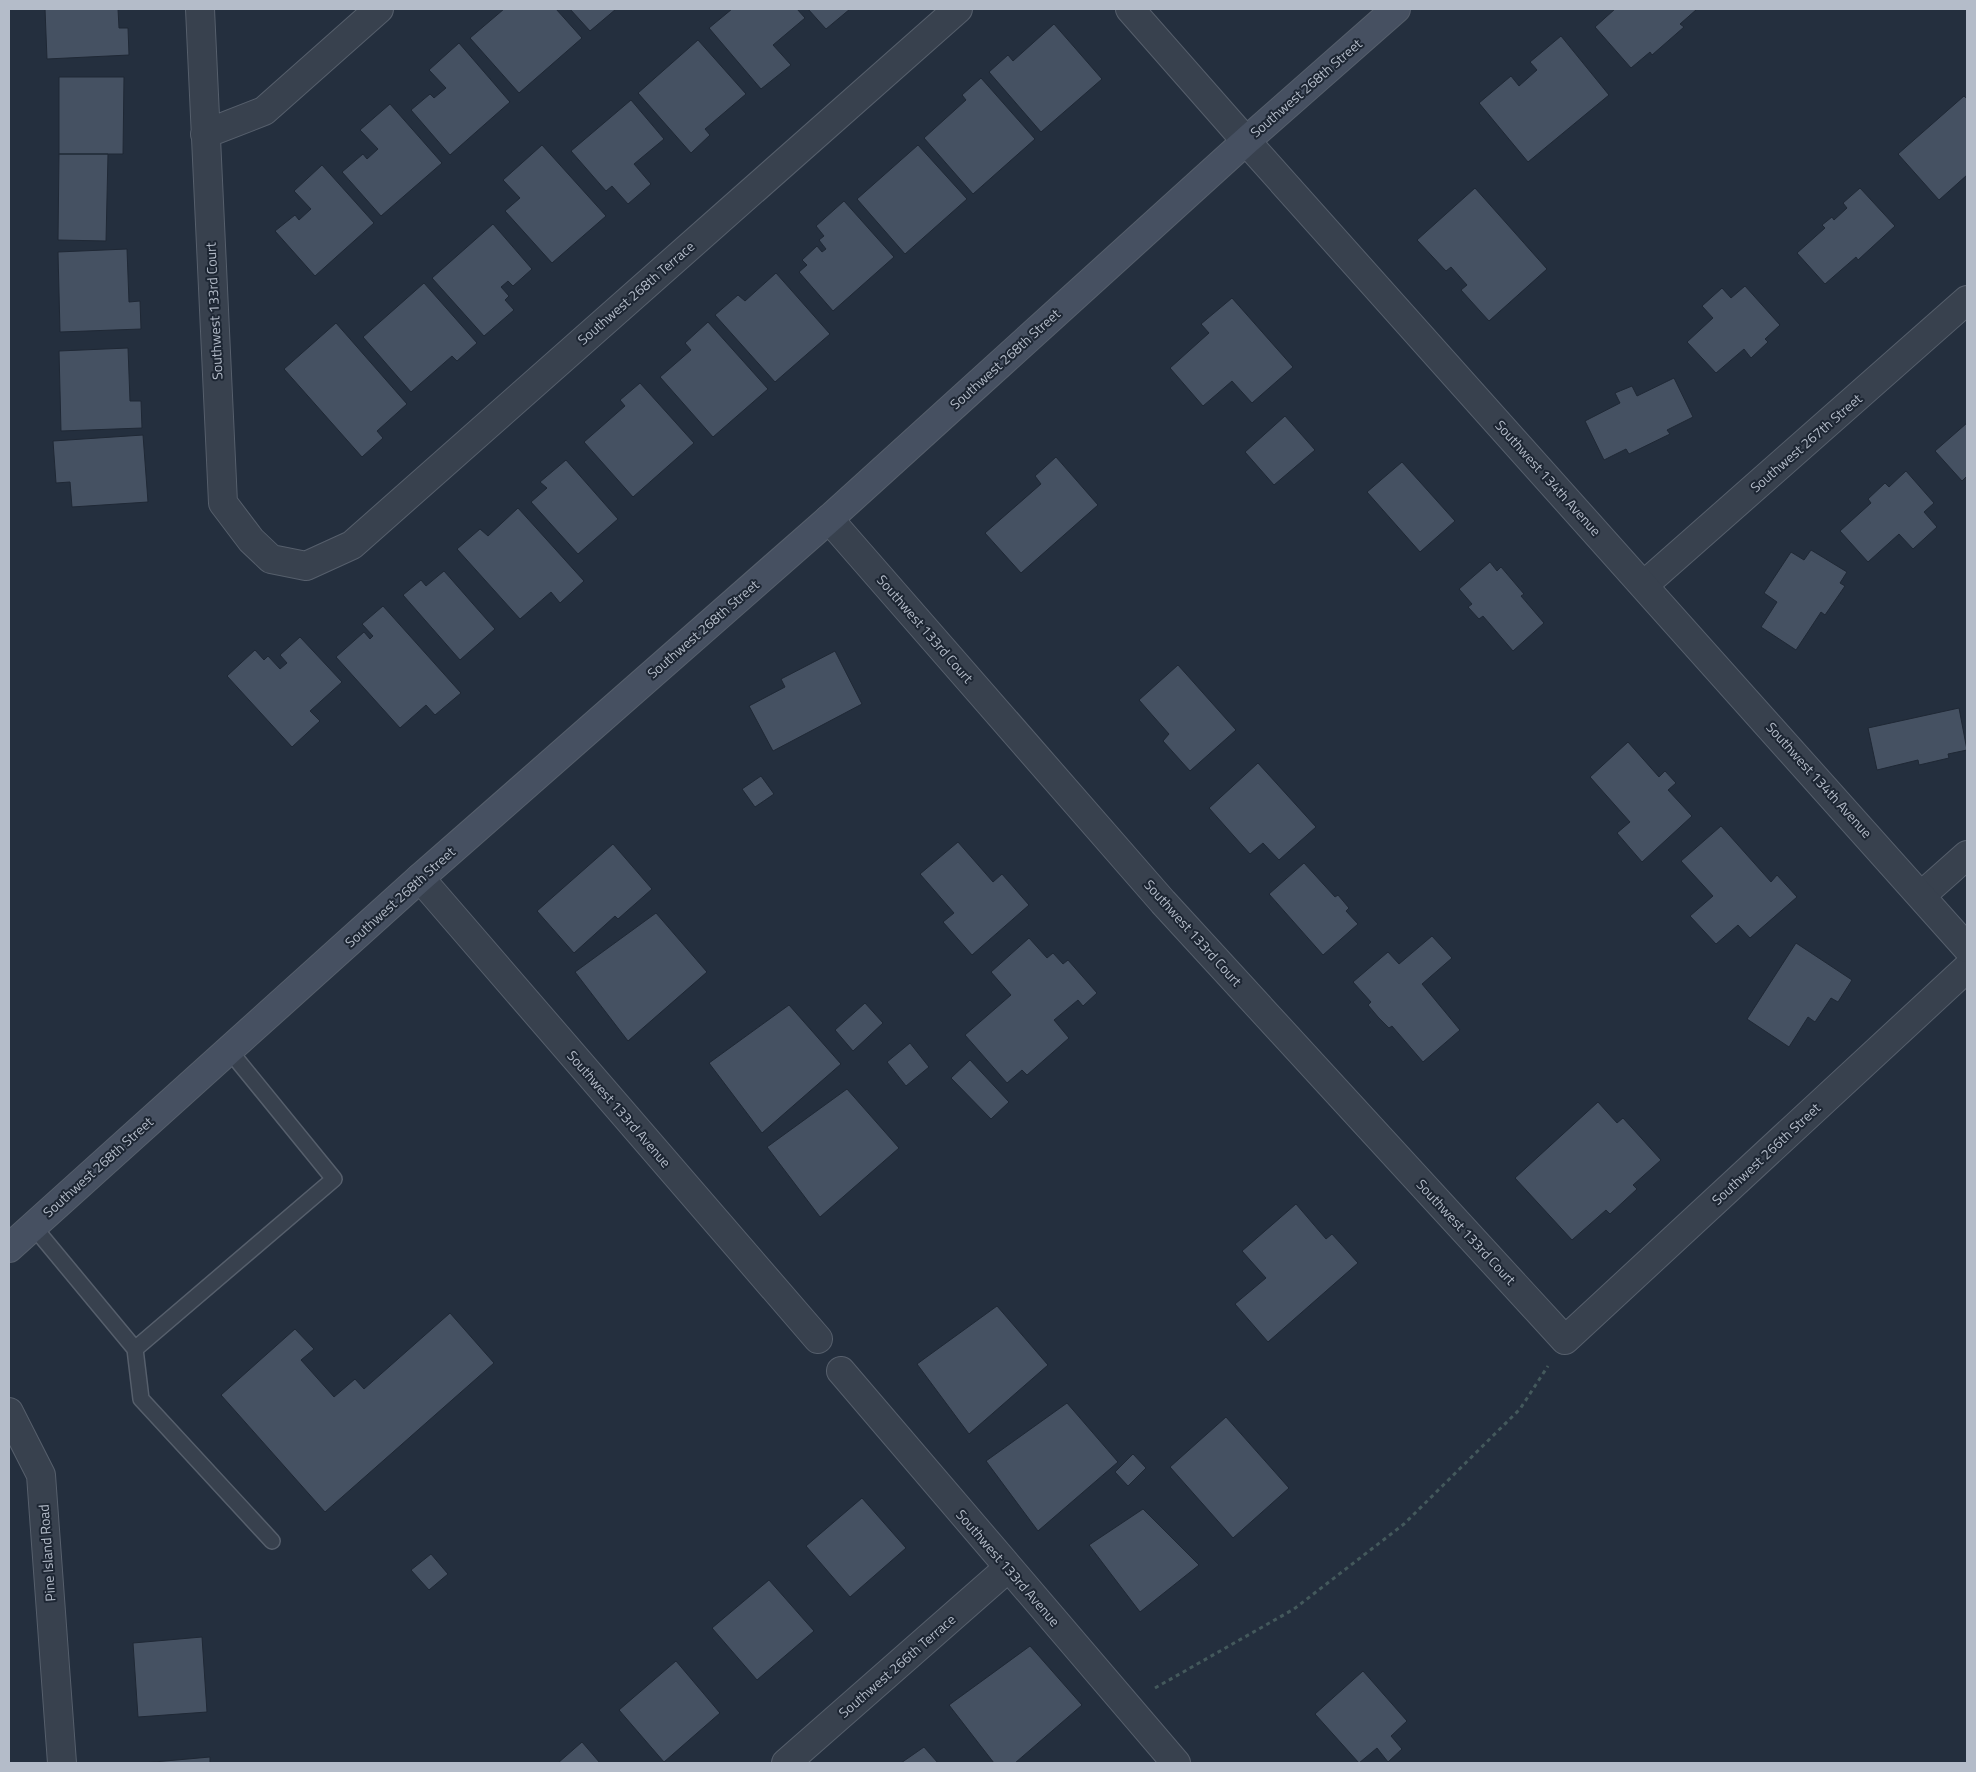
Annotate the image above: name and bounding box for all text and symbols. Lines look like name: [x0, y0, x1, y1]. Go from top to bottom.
street label: Southwest 268th Street: [1245, 33, 1366, 142]
street label: Southwest 268th Terrace: [573, 236, 699, 349]
street label: Southwest 133rd Court: [199, 242, 228, 380]
street label: Southwest 268th Street: [945, 303, 1065, 414]
street label: Southwest 267th Street: [1745, 388, 1866, 497]
street label: Southwest 134th Avenue: [1490, 415, 1606, 540]
street label: Southwest 133rd Court: [872, 570, 979, 688]
street label: Southwest 268th Street: [642, 574, 763, 683]
street label: Southwest 134th Avenue: [1761, 717, 1877, 842]
street label: Southwest 268th Street: [340, 841, 460, 952]
street label: Southwest 133rd Court: [1140, 874, 1247, 991]
street label: Southwest 133rd Avenue: [562, 1045, 676, 1172]
street label: Southwest 266th Street: [1707, 1097, 1825, 1210]
street label: Southwest 268th Street: [38, 1111, 158, 1222]
street label: Southwest 133rd Court: [1412, 1174, 1521, 1289]
street label: Pine Island Road: [33, 1504, 60, 1602]
street label: Southwest 133rd Avenue: [951, 1504, 1065, 1631]
street label: Southwest 266th Terrace: [834, 1609, 960, 1722]

